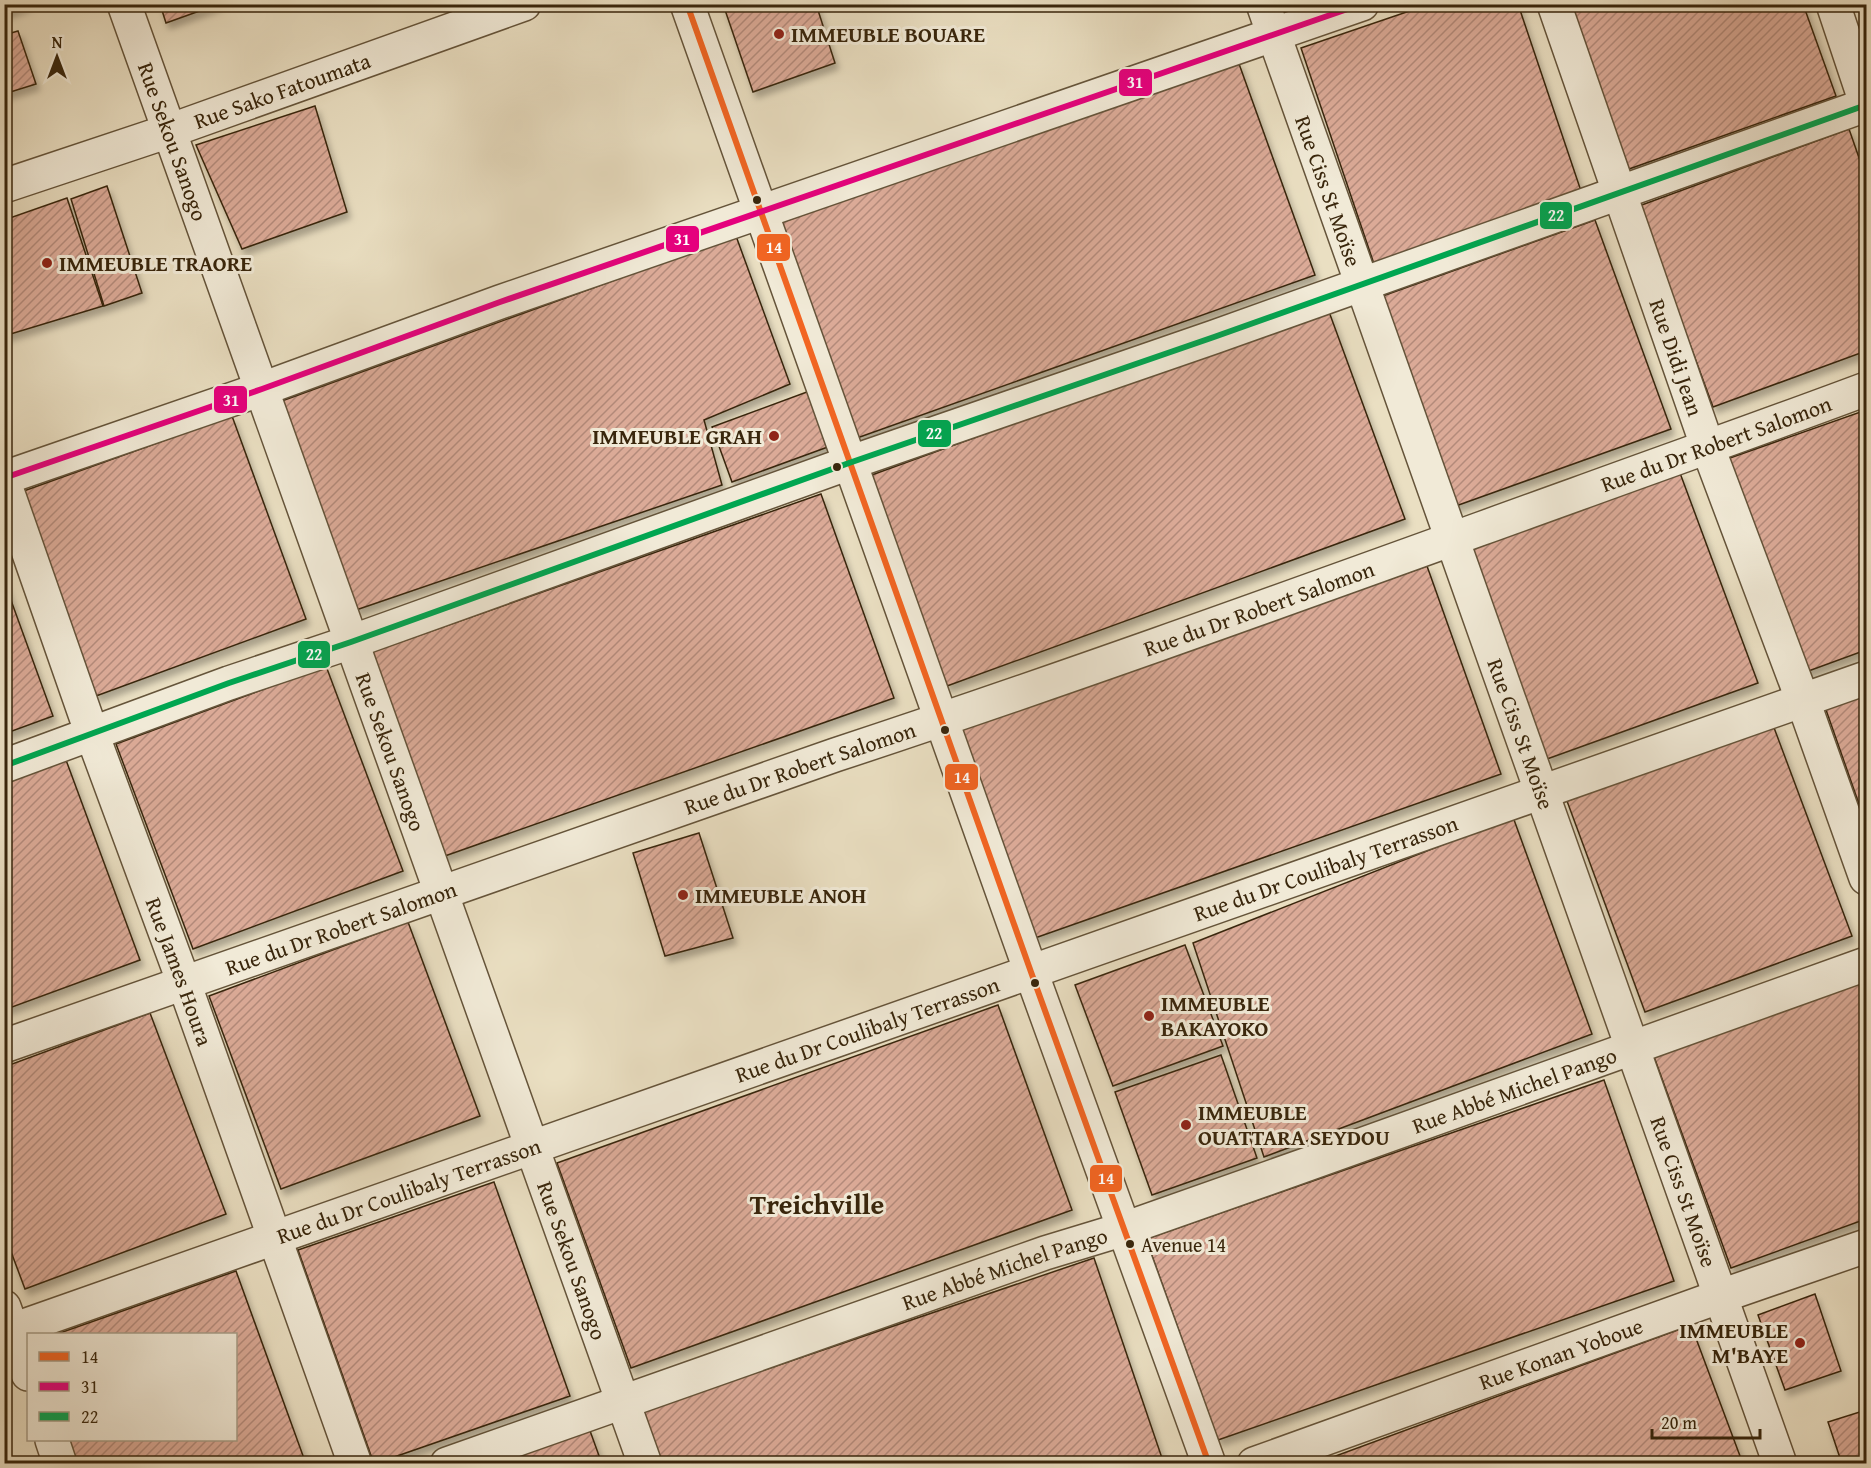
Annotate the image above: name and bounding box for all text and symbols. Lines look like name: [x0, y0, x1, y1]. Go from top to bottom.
place label: IMMEUBLE BOUARE: [791, 18, 985, 50]
north arrow: [27, 27, 87, 87]
marker: IMMEUBLE BOUARE: [772, 27, 786, 41]
text: N: [52, 30, 63, 54]
street label: Rue Sako Fatoumata: [189, 44, 375, 137]
street label: Rue Sekou Sanogo: [130, 58, 216, 225]
line badge: 31: [1118, 68, 1153, 97]
text: 31: [1127, 70, 1143, 94]
street label: Rue Ciss St Moïse: [1287, 111, 1370, 271]
unlabelled marker: [751, 194, 763, 206]
line badge: 22: [1539, 201, 1573, 230]
text: 22: [1548, 203, 1564, 227]
line badge: 31: [665, 225, 700, 253]
text: 31: [674, 227, 690, 251]
line badge: 14: [756, 233, 791, 262]
text: 14: [766, 235, 782, 259]
place label: IMMEUBLE TRAORE: [59, 247, 252, 279]
marker: IMMEUBLE TRAORE: [40, 256, 54, 270]
street label: Rue Didi Jean: [1641, 294, 1712, 421]
line badge: 31: [213, 385, 248, 414]
street label: Rue du Dr Robert Salomon: [1596, 387, 1837, 500]
text: 31: [223, 388, 239, 412]
line badge: 22: [917, 419, 952, 448]
place label: IMMEUBLE GRAH: [592, 420, 762, 452]
text: 22: [926, 421, 942, 445]
marker: IMMEUBLE GRAH: [767, 429, 781, 443]
unlabelled marker: [831, 461, 843, 473]
street label: Rue du Dr Robert Salomon: [1139, 552, 1379, 664]
line badge: 22: [297, 640, 331, 669]
text: 22: [306, 642, 322, 666]
street label: Rue Ciss St Moïse: [1479, 654, 1563, 814]
street label: Rue Sekou Sanogo: [348, 668, 434, 836]
street label: Rue du Dr Robert Salomon: [680, 713, 920, 823]
unlabelled marker: [939, 724, 951, 736]
line badge: 14: [944, 763, 979, 791]
text: 14: [954, 765, 970, 789]
street label: Rue du Dr Coulibaly Terrasson: [1189, 807, 1463, 929]
street label: Rue du Dr Robert Salomon: [221, 873, 462, 983]
place label: IMMEUBLE ANOH: [695, 879, 866, 911]
marker: IMMEUBLE ANOH: [676, 888, 690, 902]
street label: Rue James Houra: [138, 893, 221, 1051]
street label: Rue du Dr Coulibaly Terrasson: [731, 968, 1004, 1091]
unlabelled marker: [1029, 977, 1041, 989]
place label: IMMEUBLE BAKAYOKO: [1161, 987, 1270, 1044]
marker: IMMEUBLE BAKAYOKO: [1142, 1009, 1156, 1023]
street label: Rue Abbé Michel Pango: [1408, 1039, 1621, 1141]
place label: IMMEUBLE OUATTARA SEYDOU: [1198, 1096, 1390, 1153]
street label: Rue Ciss St Moïse: [1642, 1112, 1725, 1271]
marker: IMMEUBLE OUATTARA SEYDOU: [1179, 1118, 1193, 1132]
street label: Rue du Dr Coulibaly Terrasson: [272, 1129, 546, 1252]
line badge: 14: [1089, 1164, 1123, 1193]
text: 14: [1098, 1166, 1114, 1190]
street label: Rue Sekou Sanogo: [529, 1177, 615, 1344]
district label: Treichville: [750, 1183, 884, 1224]
street label: Rue Abbé Michel Pango: [898, 1219, 1111, 1318]
place label: Avenue 14: [1141, 1230, 1226, 1259]
marker: Avenue 14: [1124, 1238, 1136, 1250]
street label: Rue Konan Yoboue: [1474, 1309, 1647, 1398]
place label: IMMEUBLE M'BAYE: [1679, 1314, 1788, 1371]
legend: [27, 1333, 237, 1441]
marker: IMMEUBLE M'BAYE: [1793, 1336, 1807, 1350]
text: 14: [81, 1343, 98, 1370]
text: 31: [81, 1373, 98, 1400]
scale bar: [1652, 1402, 1760, 1440]
text: 22: [81, 1403, 98, 1430]
text: 20 m: [1661, 1409, 1697, 1436]

